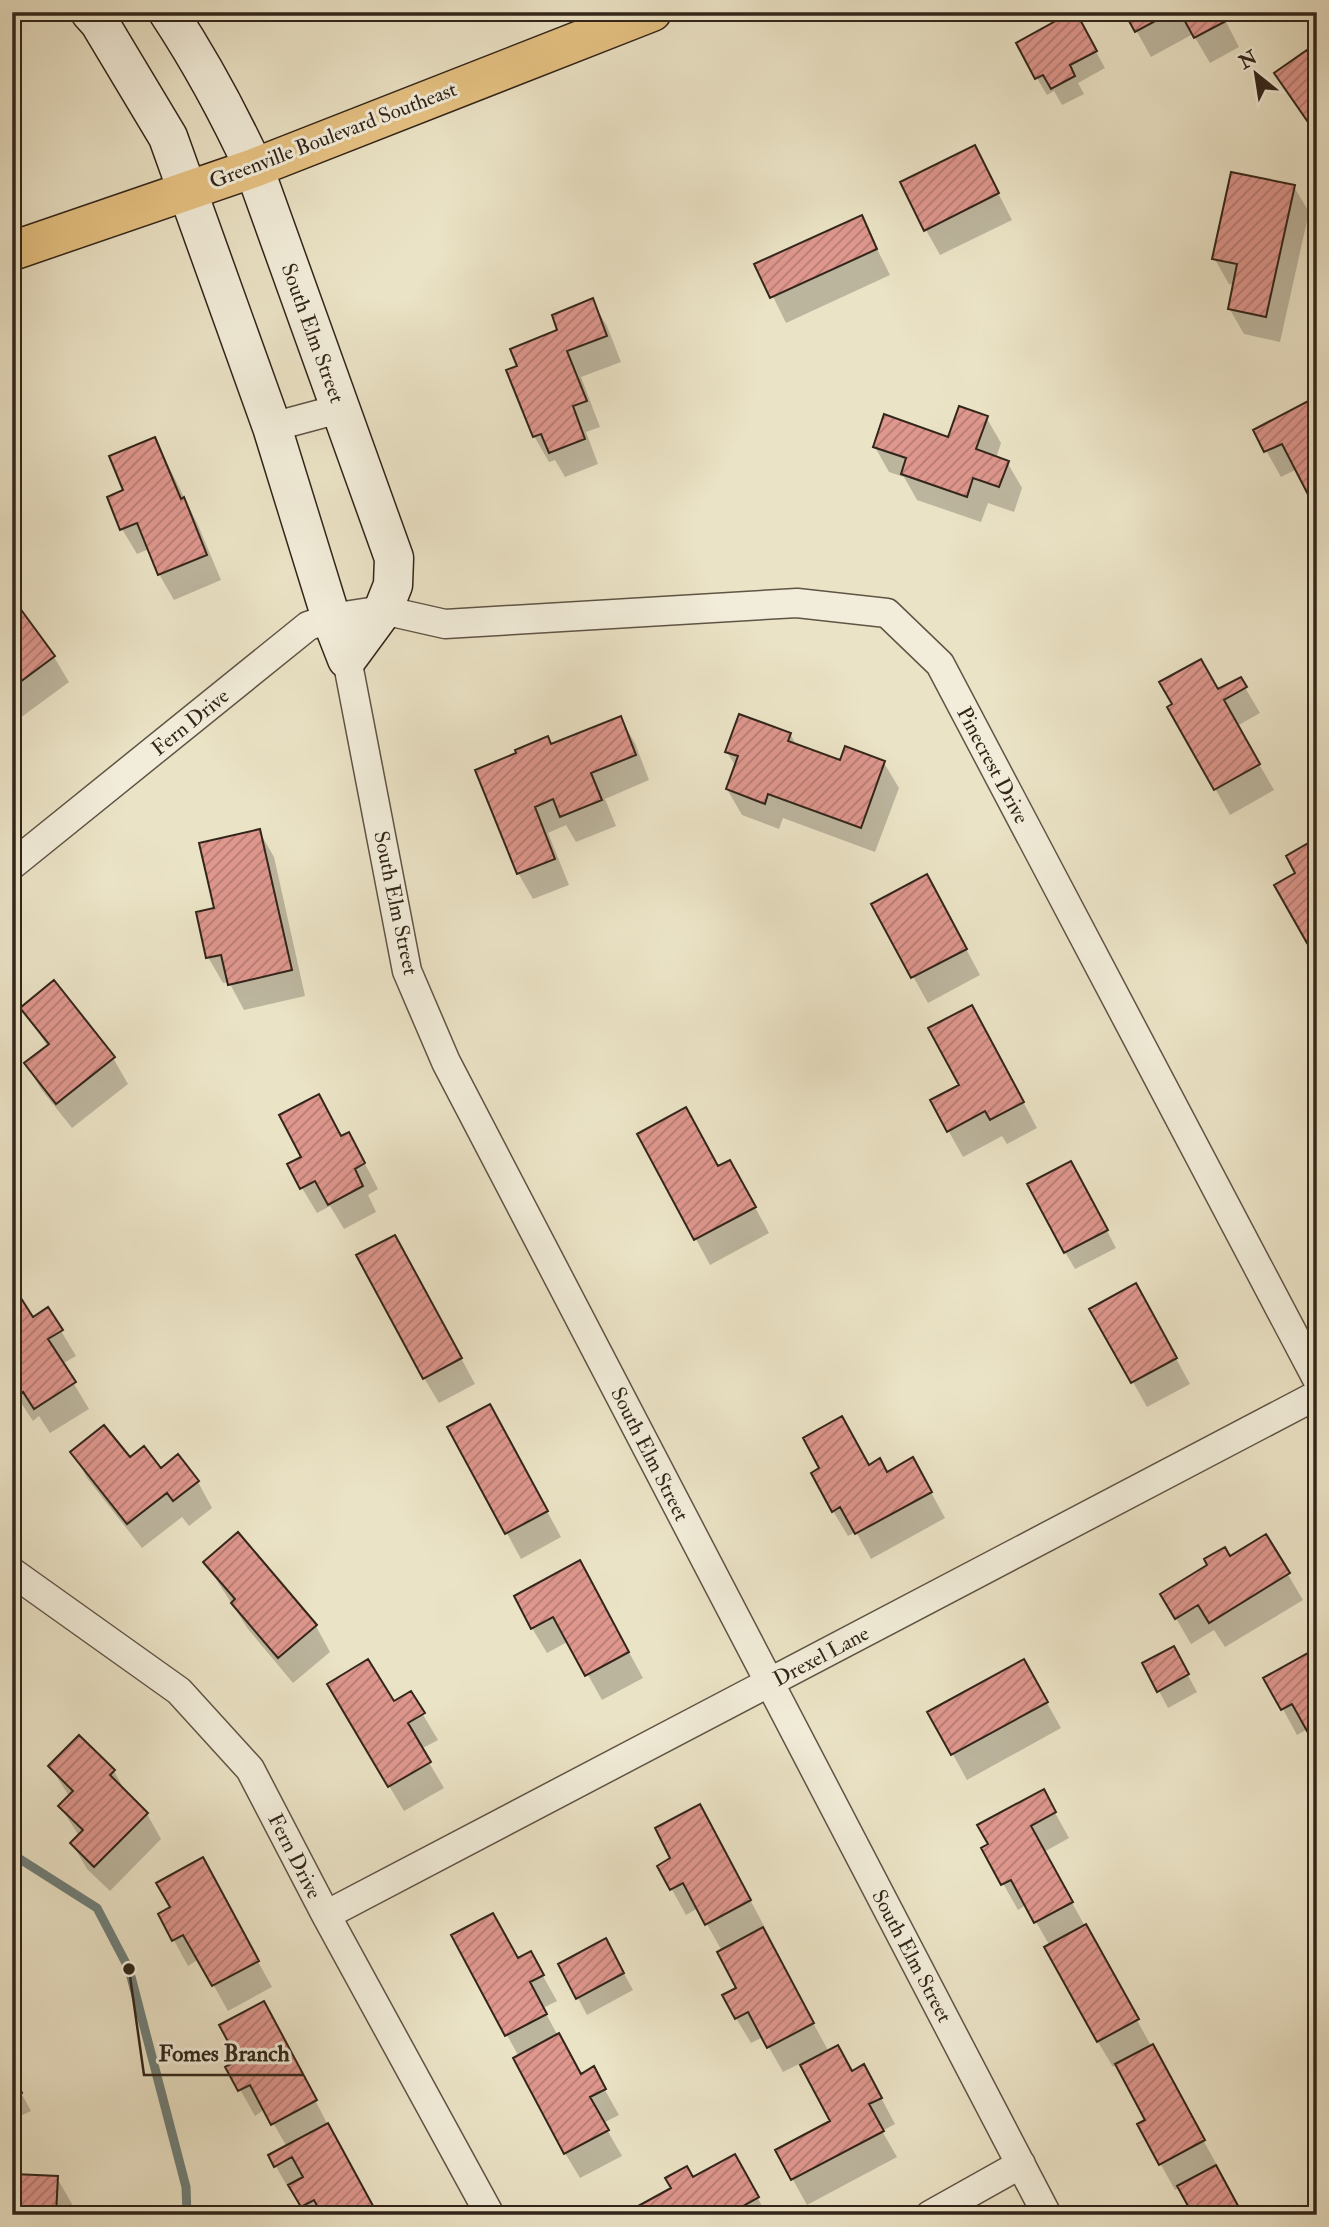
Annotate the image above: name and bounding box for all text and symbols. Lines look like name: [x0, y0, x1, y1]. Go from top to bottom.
north arrow: [1220, 38, 1290, 108]
text: N: [1234, 45, 1262, 75]
street label: Greenville Boulevard Southeast: [206, 76, 461, 195]
street label: South Elm Street: [275, 260, 350, 407]
street label: Fern Drive: [146, 683, 235, 762]
street label: Pinecrest Drive: [950, 702, 1035, 829]
street label: South Elm Street: [367, 829, 424, 978]
street label: South Elm Street: [604, 1383, 695, 1526]
street label: Drexel Lane: [769, 1620, 874, 1693]
street label: Fern Drive: [262, 1809, 328, 1904]
street label: South Elm Street: [865, 1885, 958, 2027]
callout: Fomes Branch: [144, 2031, 303, 2075]
text: Fomes Branch: [158, 2039, 290, 2068]

